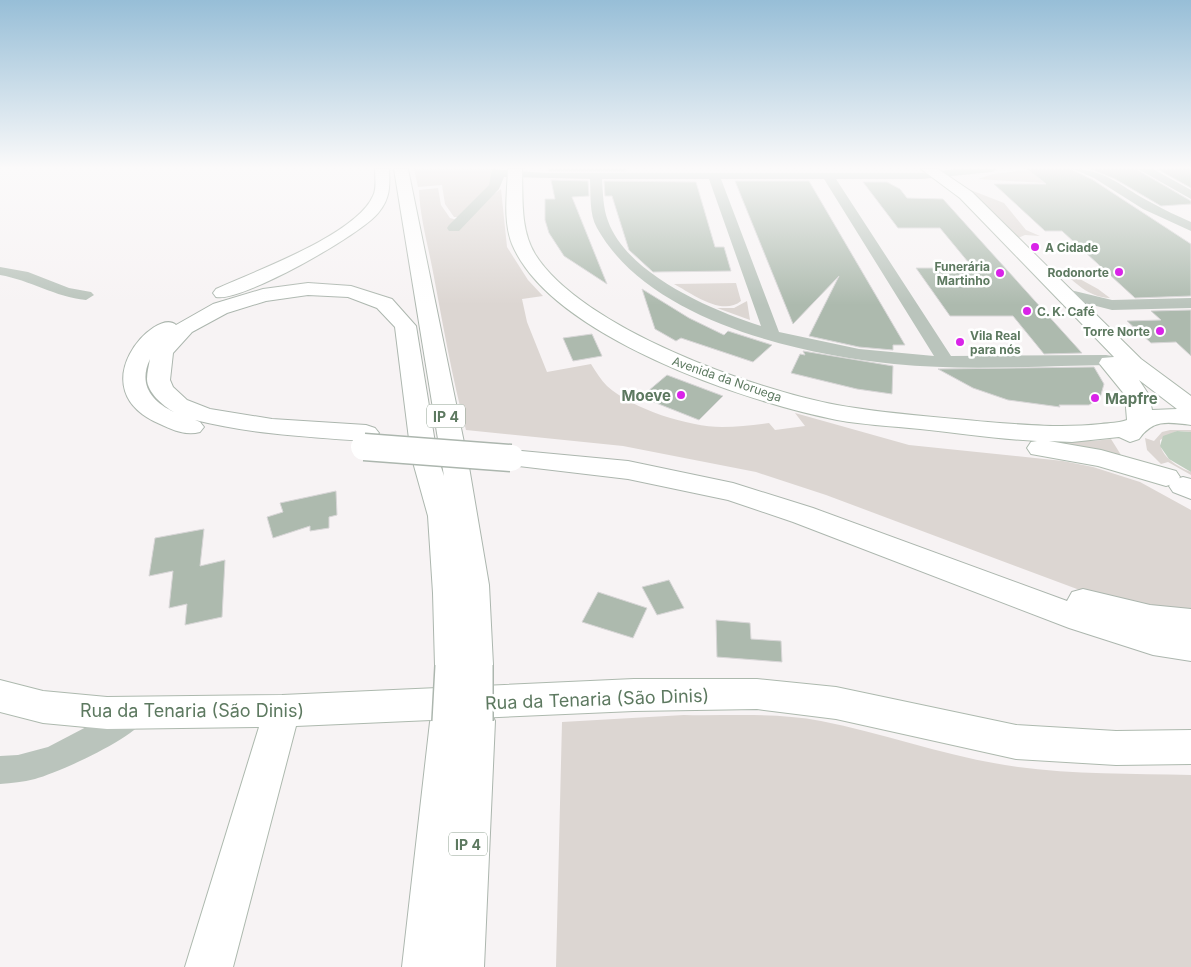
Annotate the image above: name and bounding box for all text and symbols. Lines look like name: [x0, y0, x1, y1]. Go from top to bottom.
place label: A Cidade: [1045, 240, 1098, 255]
marker: A Cidade: [1029, 241, 1041, 253]
place label: Funerária Martinho: [934, 259, 990, 288]
place label: Rodonorte: [1048, 265, 1109, 280]
marker: Rodonorte: [1113, 266, 1125, 278]
marker: Funerária Martinho: [994, 267, 1006, 279]
place label: C. K. Café: [1037, 304, 1095, 319]
marker: C. K. Café: [1021, 305, 1033, 317]
place label: Torre Norte: [1083, 324, 1150, 339]
marker: Torre Norte: [1154, 325, 1166, 337]
place label: Vila Real para nós: [970, 328, 1021, 357]
marker: Vila Real para nós: [954, 336, 966, 348]
street label: Avenida da Noruega: [670, 353, 784, 405]
place label: Moeve: [622, 386, 671, 405]
marker: Moeve: [675, 389, 687, 401]
place label: Mapfre: [1105, 389, 1158, 408]
marker: Mapfre: [1089, 392, 1101, 404]
road number: IP 4: [427, 404, 465, 428]
street label: Rua da Tenaria (São Dinis): [485, 685, 709, 713]
street label: Rua da Tenaria (São Dinis): [80, 700, 304, 721]
road number: IP 4: [449, 832, 487, 856]

